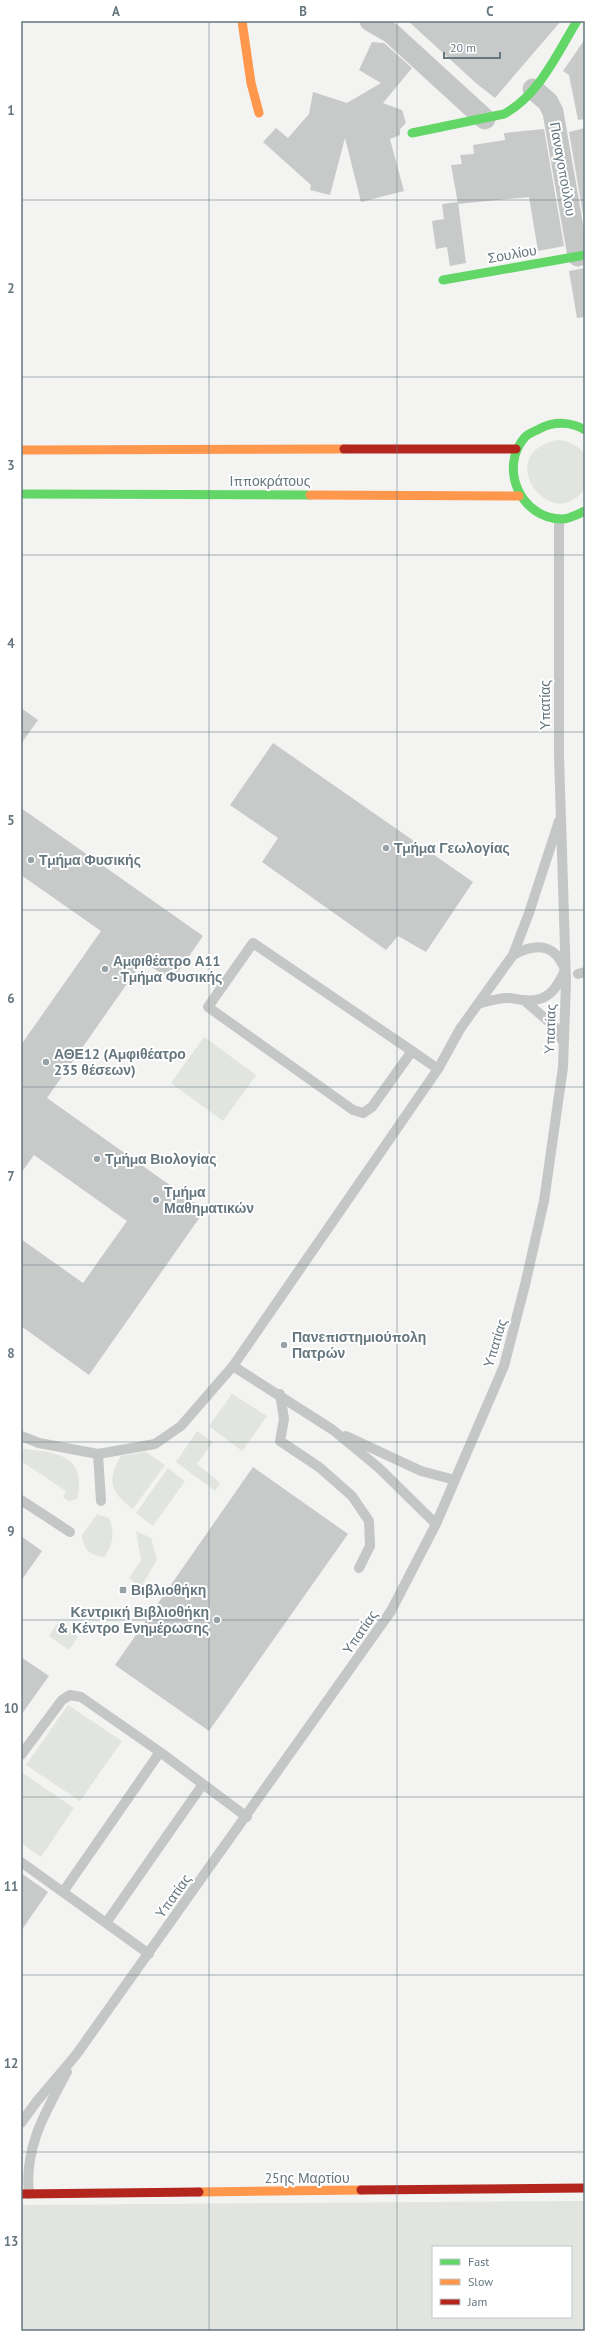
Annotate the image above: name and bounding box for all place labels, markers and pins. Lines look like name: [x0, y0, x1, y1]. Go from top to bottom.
place label: Τμήμα Γεωλογίας: [394, 839, 510, 857]
marker: Τμήμα Γεωλογίας: [381, 843, 391, 853]
place label: Τμήμα Φυσικής: [39, 851, 141, 869]
marker: Τμήμα Φυσικής: [26, 855, 36, 865]
place label: Αμφιθέατρο Α11 - Τμήμα Φυσικής: [113, 952, 222, 986]
marker: Αμφιθέατρο Α11 - Τμήμα Φυσικής: [100, 964, 110, 974]
place label: ΑΘΕ12 (Αμφιθέατρο 235 θέσεων): [54, 1045, 186, 1079]
marker: ΑΘΕ12 (Αμφιθέατρο 235 θέσεων): [41, 1057, 51, 1067]
place label: Τμήμα Βιολογίας: [105, 1150, 216, 1168]
marker: Τμήμα Βιολογίας: [92, 1154, 102, 1164]
place label: Τμήμα Μαθηματικών: [164, 1183, 254, 1217]
marker: Τμήμα Μαθηματικών: [151, 1195, 161, 1205]
place label: Πανεπιστημιούπολη Πατρών: [292, 1328, 426, 1362]
marker: Πανεπιστημιούπολη Πατρών: [279, 1340, 289, 1350]
place label: Βιβλιοθήκη: [131, 1581, 206, 1599]
marker: Βιβλιοθήκη: [118, 1585, 128, 1595]
place label: Κεντρική Βιβλιοθήκη & Κέντρο Ενημέρωσης: [57, 1603, 209, 1637]
marker: Κεντρική Βιβλιοθήκη & Κέντρο Ενημέρωσης: [212, 1615, 222, 1625]

